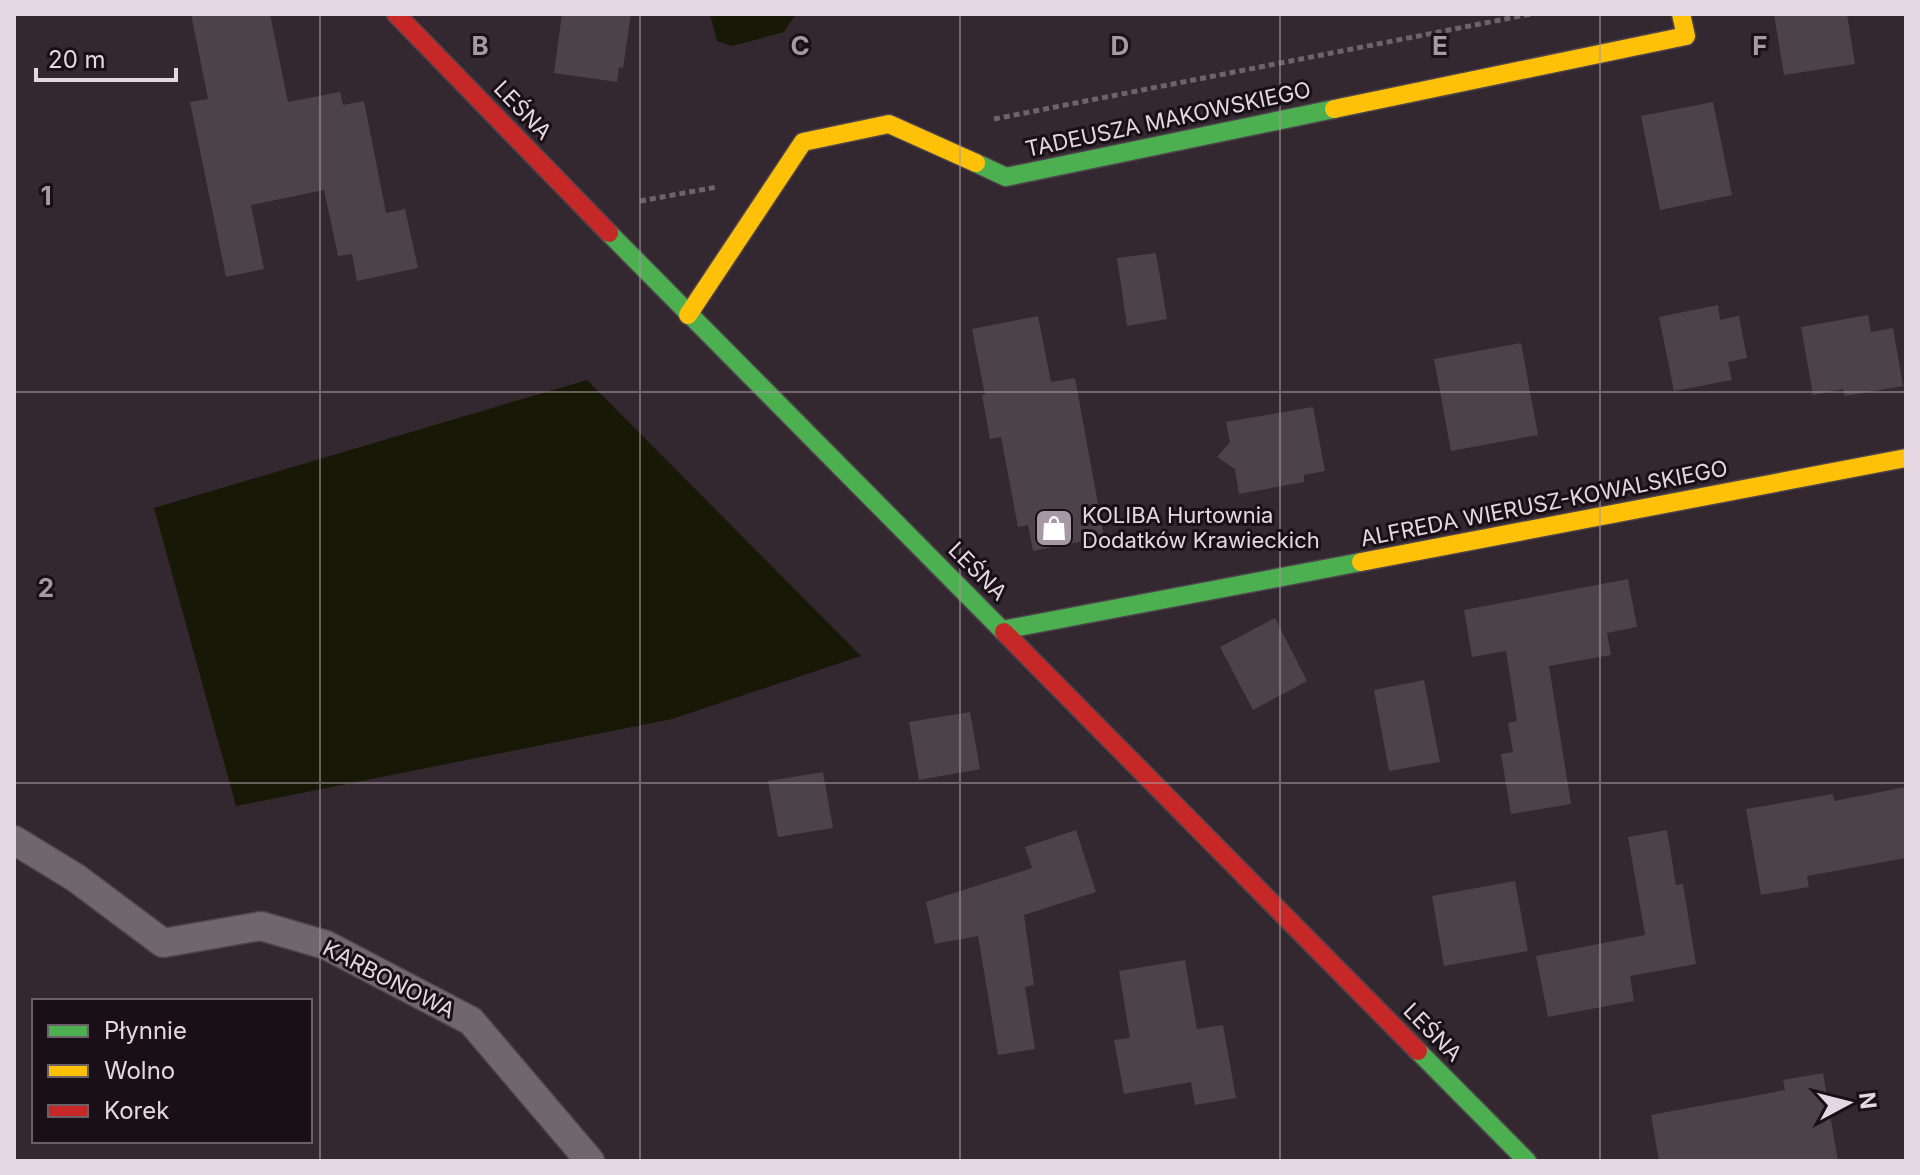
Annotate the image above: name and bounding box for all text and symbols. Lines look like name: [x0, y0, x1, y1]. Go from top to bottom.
text: B: [471, 30, 489, 61]
text: C: [790, 30, 810, 61]
text: D: [1111, 30, 1129, 61]
text: E: [1432, 30, 1448, 61]
text: F: [1752, 30, 1768, 61]
scale bar: [36, 32, 176, 82]
text: 20 m: [48, 45, 106, 74]
street label: LEŚNA: [489, 75, 557, 145]
street label: TADEUSZA MAKOWSKIEGO: [1023, 76, 1313, 162]
text: 1: [40, 180, 52, 211]
street label: ALFREDA WIERUSZ-KOWALSKIEGO: [1358, 455, 1730, 551]
place label: KOLIBA Hurtownia Dodatków Krawieckich: [1082, 502, 1320, 553]
shop icon: KOLIBA Hurtownia Dodatków Krawieckich: [1033, 507, 1075, 549]
street label: LEŚNA: [944, 537, 1012, 605]
text: 2: [38, 572, 54, 603]
street label: KARBONOWA: [319, 935, 459, 1023]
street label: LEŚNA: [1399, 998, 1467, 1066]
legend: [32, 999, 312, 1143]
text: Płynnie: [104, 1016, 187, 1045]
text: Wolno: [104, 1056, 175, 1085]
north arrow: [1808, 1063, 1888, 1143]
text: N: [1854, 1091, 1882, 1110]
text: Korek: [104, 1096, 169, 1125]

